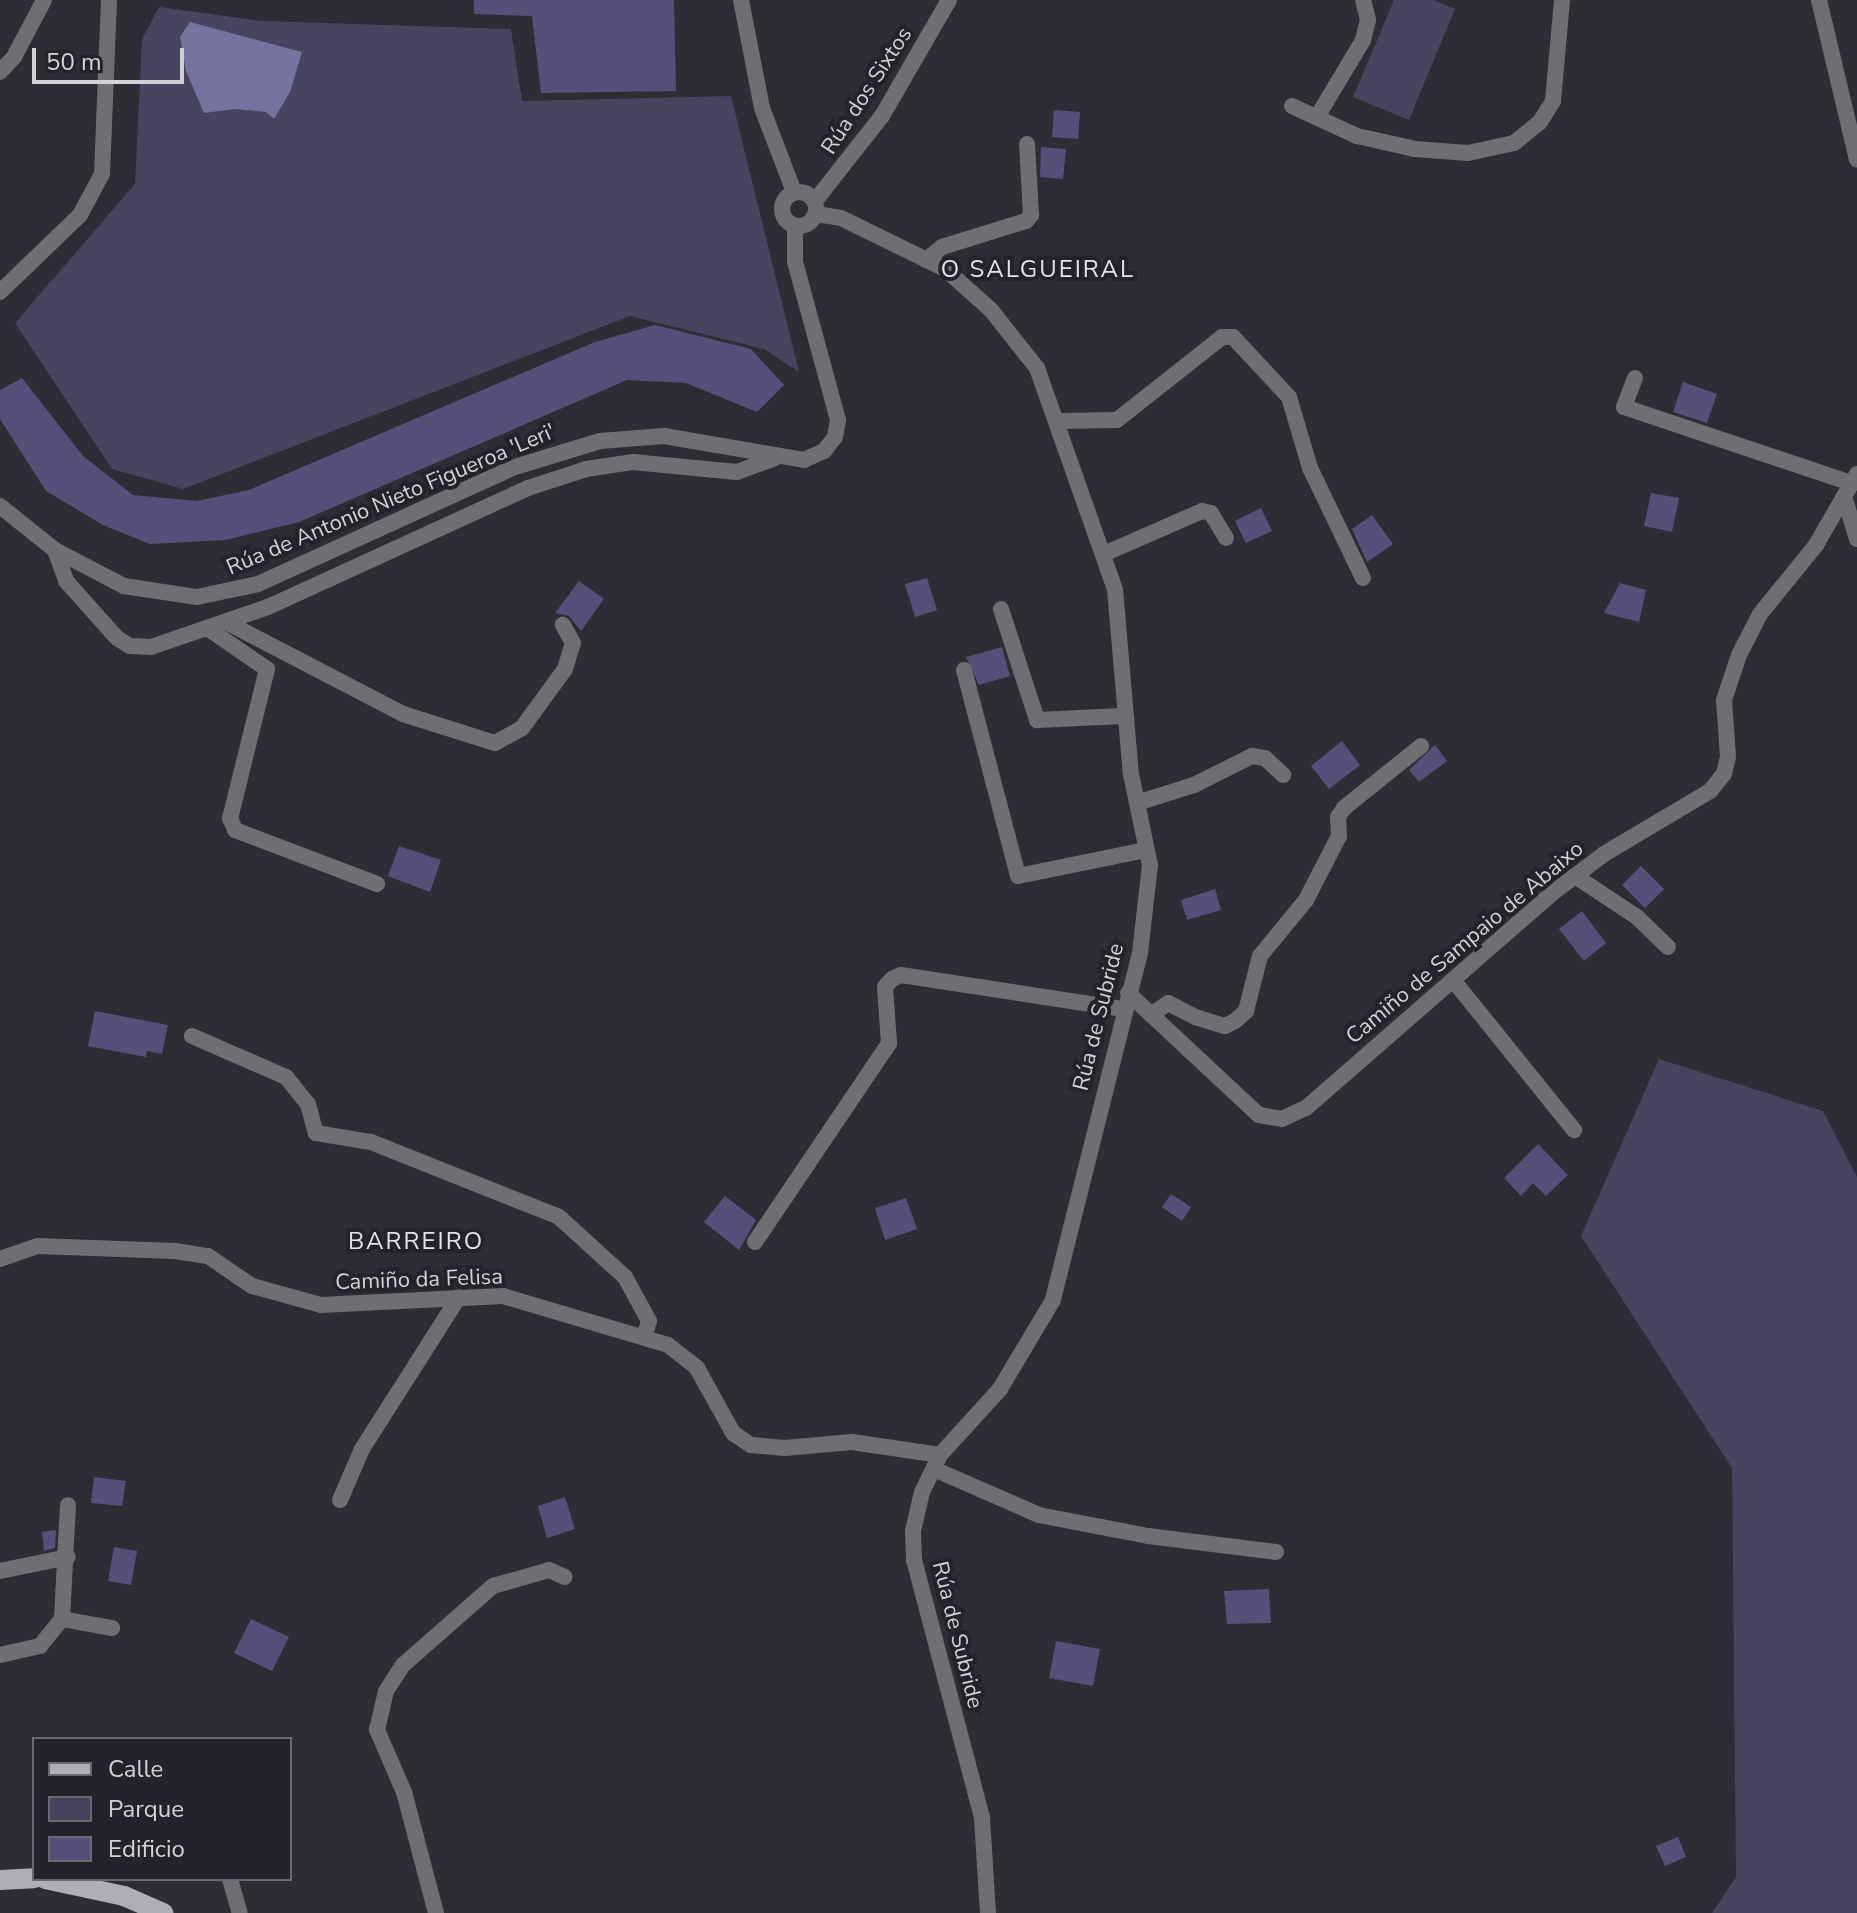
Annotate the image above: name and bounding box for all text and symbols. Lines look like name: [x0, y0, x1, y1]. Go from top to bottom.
street label: Rúa dos Sixtos: [816, 22, 918, 160]
scale bar: [36, 32, 188, 82]
text: 50 m: [46, 46, 102, 78]
district label: O SALGUEIRAL: [941, 256, 1135, 284]
street label: Rúa de Antonio Nieto Figueroa 'Leri': [223, 419, 559, 581]
street label: Camiño de Sampaio de Abaixo: [1341, 836, 1589, 1050]
street label: Rúa de Subride: [1068, 941, 1130, 1093]
district label: BARREIRO: [348, 1228, 484, 1256]
street label: Camiño da Felisa: [335, 1264, 503, 1296]
street label: Rúa de Subride: [926, 1559, 988, 1711]
legend: [32, 1737, 292, 1881]
text: Calle: [108, 1753, 163, 1785]
text: Parque: [108, 1793, 184, 1825]
text: Edificio: [108, 1833, 185, 1865]

